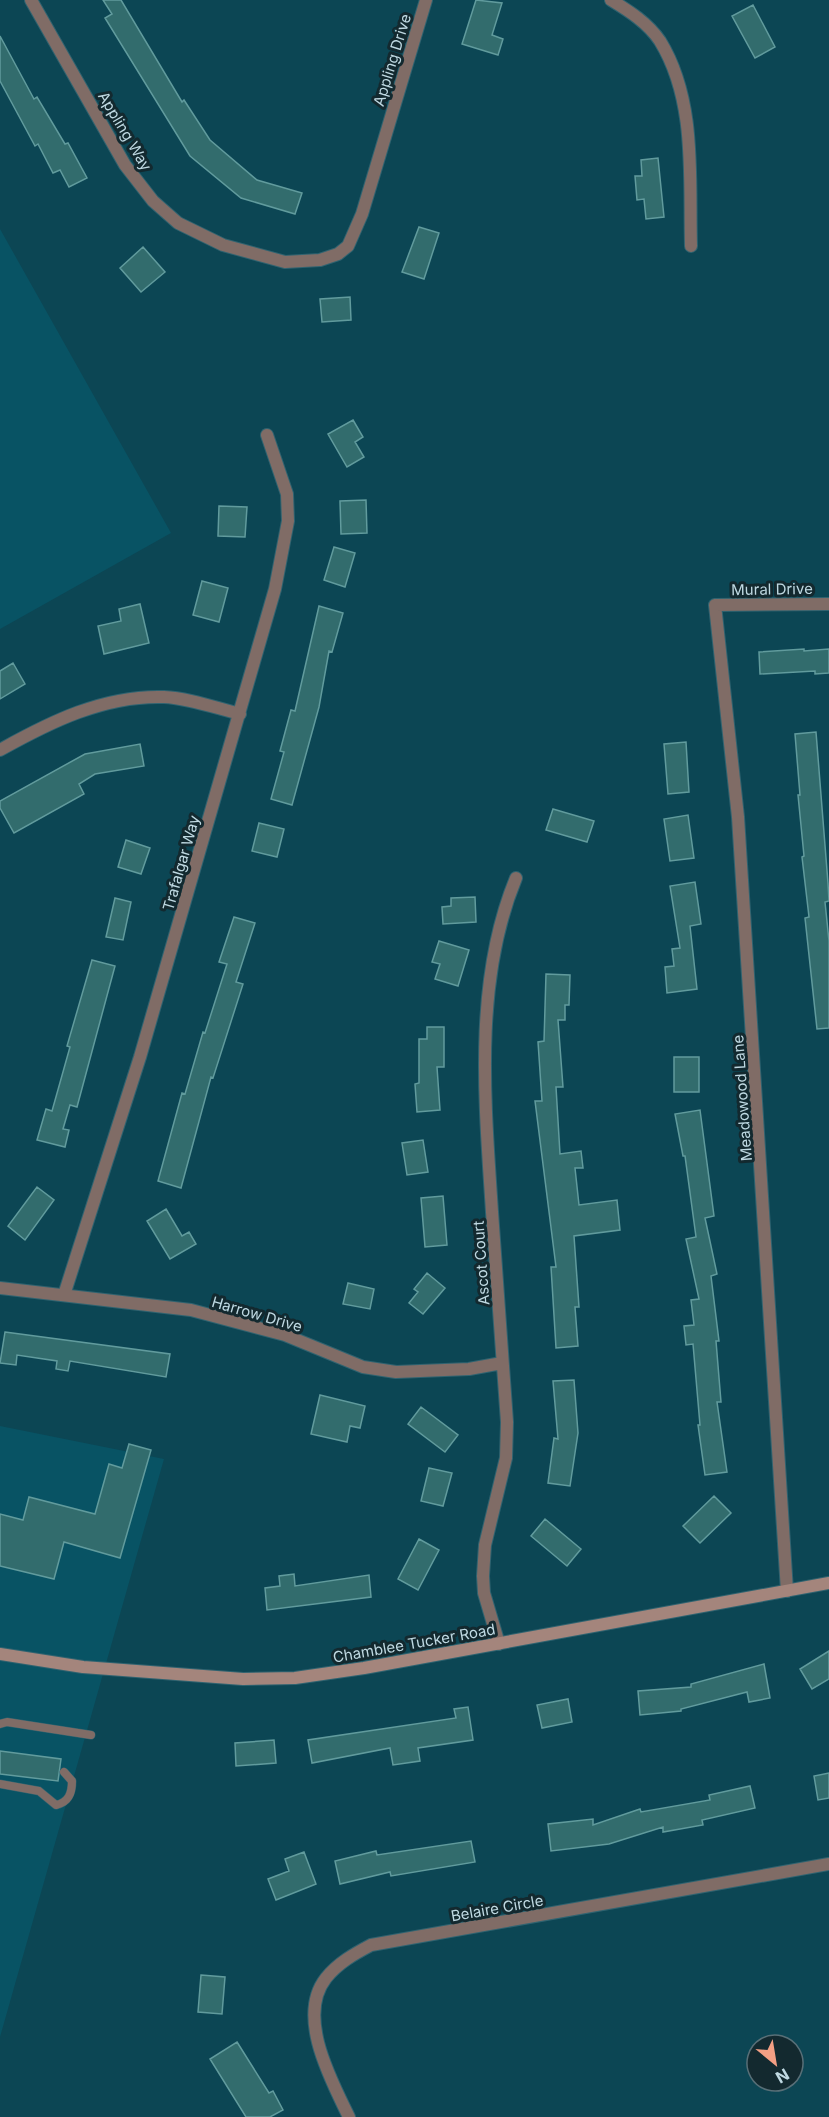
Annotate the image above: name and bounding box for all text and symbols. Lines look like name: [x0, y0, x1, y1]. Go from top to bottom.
street label: Appling Drive: [369, 12, 415, 108]
street label: Appling Way: [94, 88, 156, 174]
street label: Mural Drive: [731, 579, 813, 599]
street label: Trafalgar Way: [158, 813, 204, 913]
street label: Meadowood Lane: [728, 1034, 756, 1162]
street label: Ascot Court: [469, 1220, 493, 1306]
street label: Harrow Drive: [210, 1292, 304, 1336]
street label: Chamblee Tucker Road: [331, 1619, 497, 1667]
street label: Belaire Circle: [449, 1891, 545, 1925]
north arrow: [745, 2033, 805, 2093]
text: N: [772, 2064, 793, 2088]

